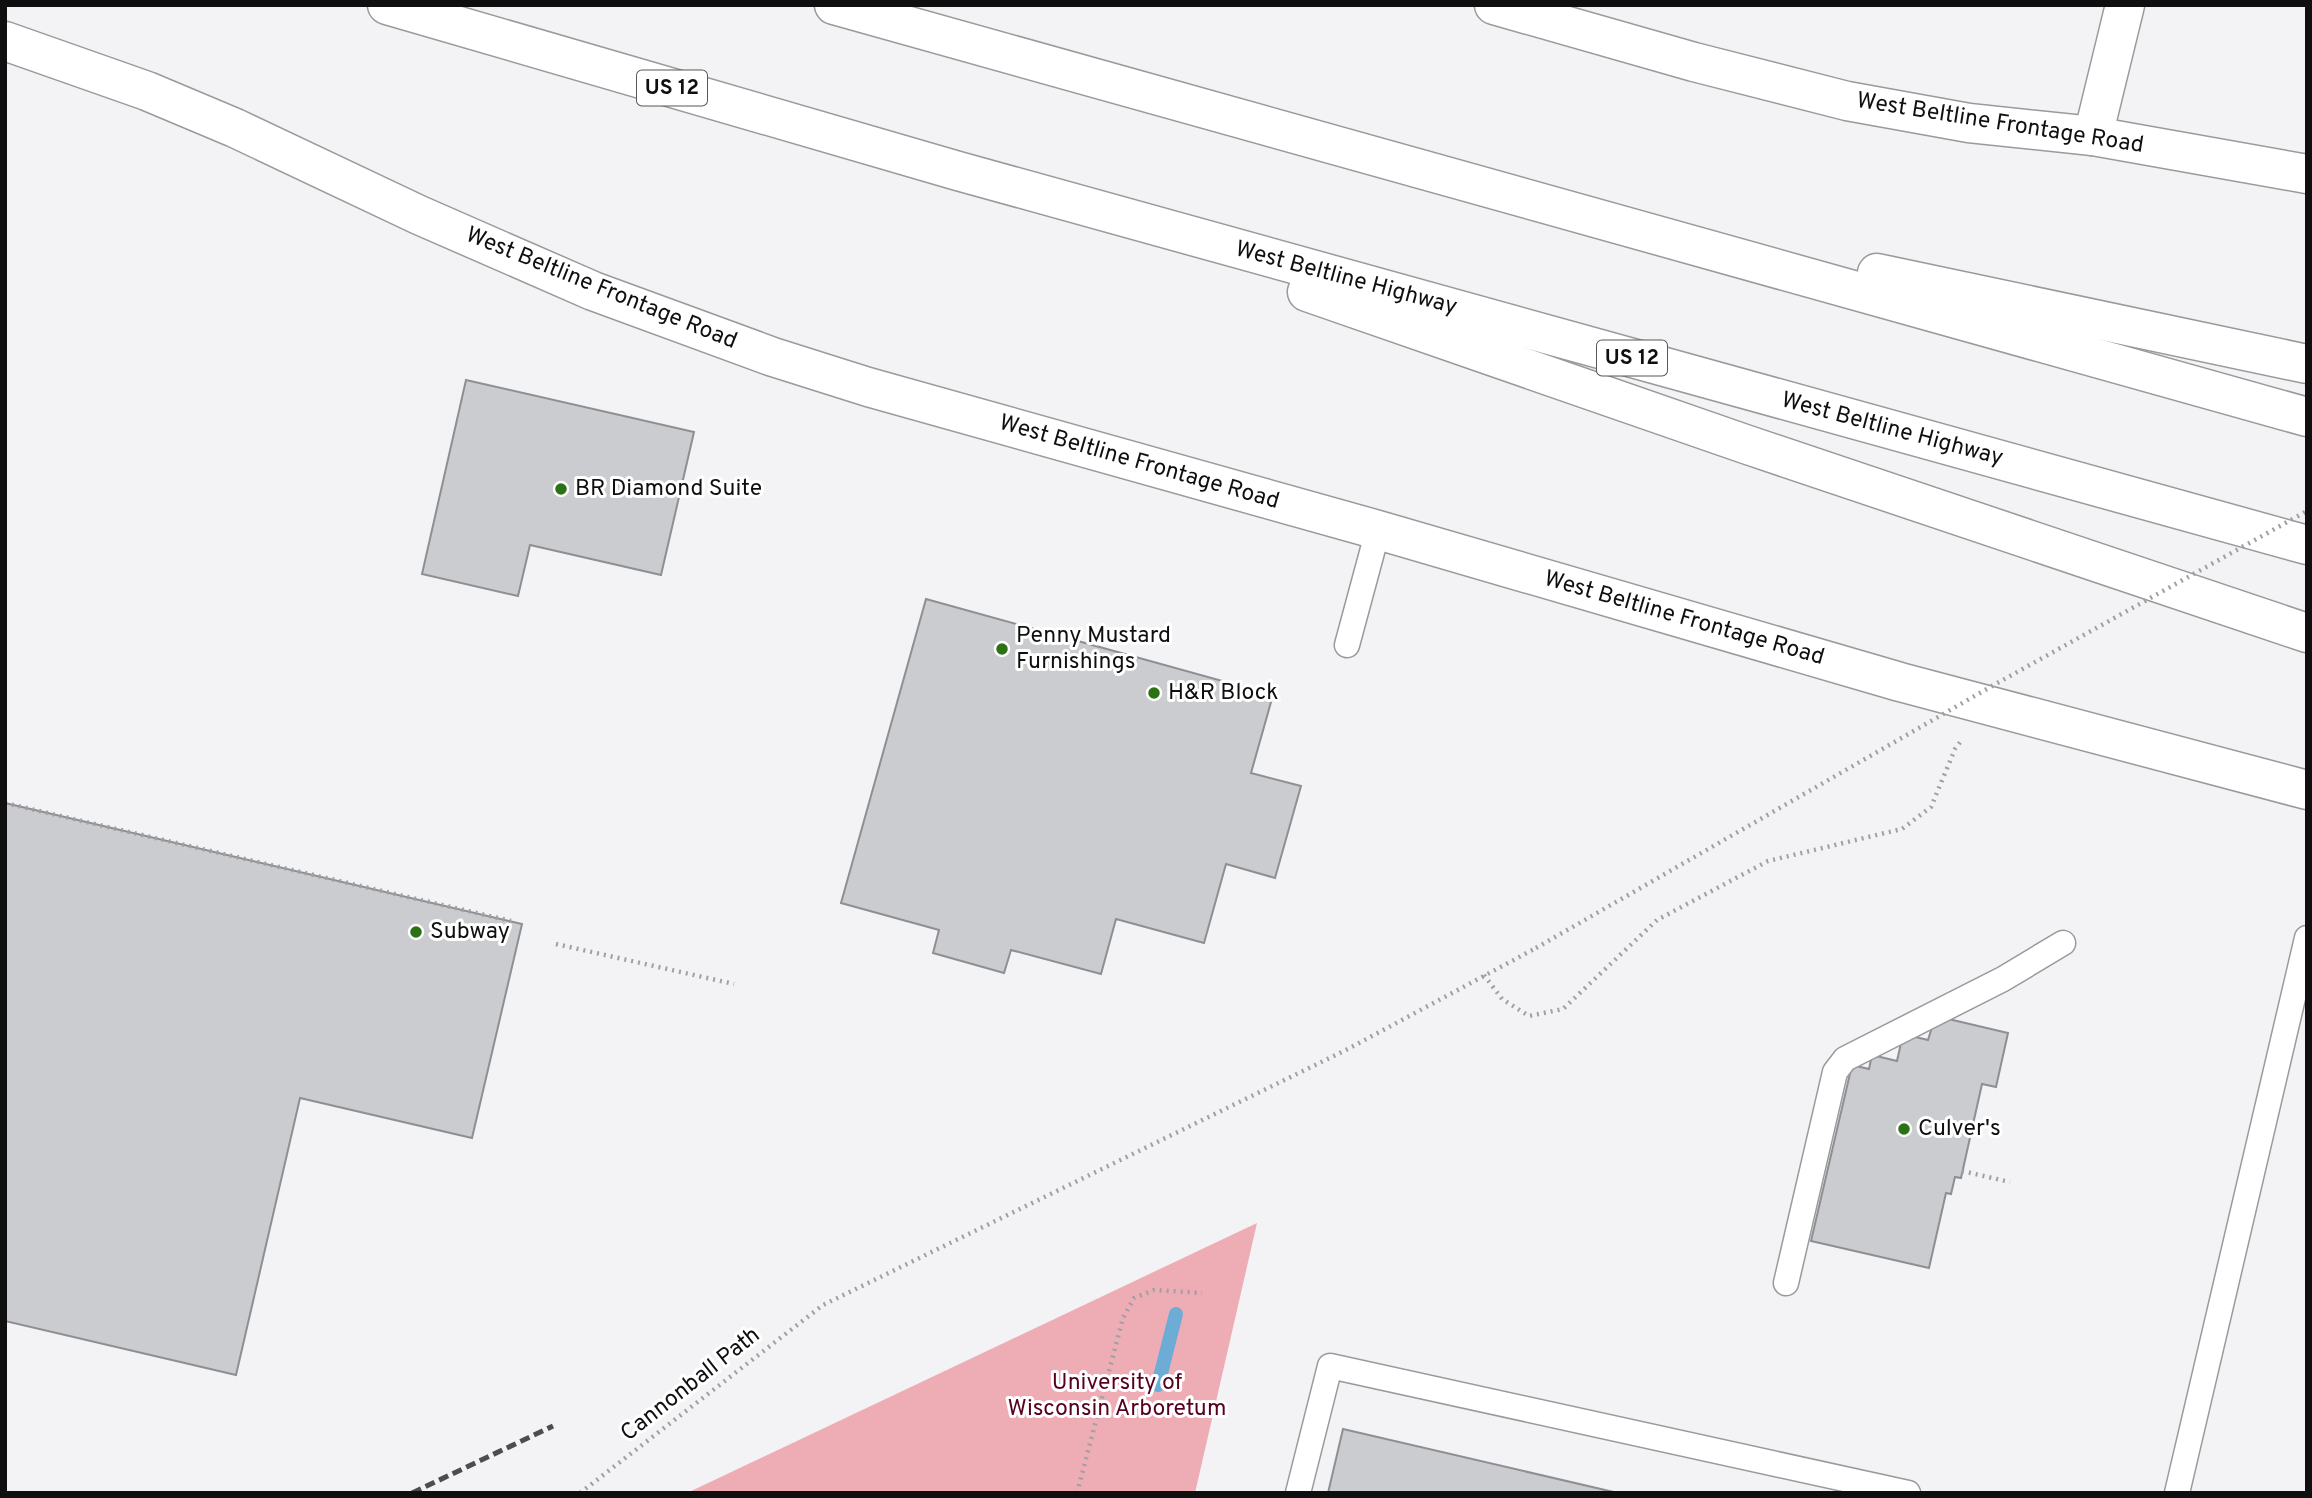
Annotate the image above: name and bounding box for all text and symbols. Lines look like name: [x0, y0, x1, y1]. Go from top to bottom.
road number: US 12: [637, 70, 707, 106]
street label: West Beltline Frontage Road: [1854, 87, 2146, 161]
street label: West Beltline Frontage Road: [461, 221, 741, 357]
street label: West Beltline Highway: [1232, 235, 1460, 323]
road number: US 12: [1597, 340, 1667, 376]
street label: West Beltline Highway: [1778, 386, 2006, 474]
street label: West Beltline Frontage Road: [996, 409, 1282, 517]
place label: BR Diamond Suite: [575, 475, 762, 504]
marker: BR Diamond Suite: [553, 481, 569, 497]
street label: West Beltline Frontage Road: [1541, 565, 1827, 673]
place label: Penny Mustard Furnishings: [1016, 622, 1171, 677]
marker: Penny Mustard Furnishings: [994, 641, 1010, 657]
place label: H&R Block: [1168, 679, 1278, 708]
marker: H&R Block: [1146, 685, 1162, 701]
place label: Subway: [430, 918, 510, 947]
marker: Subway: [408, 924, 424, 940]
place label: Culver's: [1918, 1115, 2001, 1144]
marker: Culver's: [1896, 1121, 1912, 1137]
street label: Cannonball Path: [615, 1321, 767, 1449]
park label: University of Wisconsin Arboretum: [1008, 1369, 1226, 1424]

